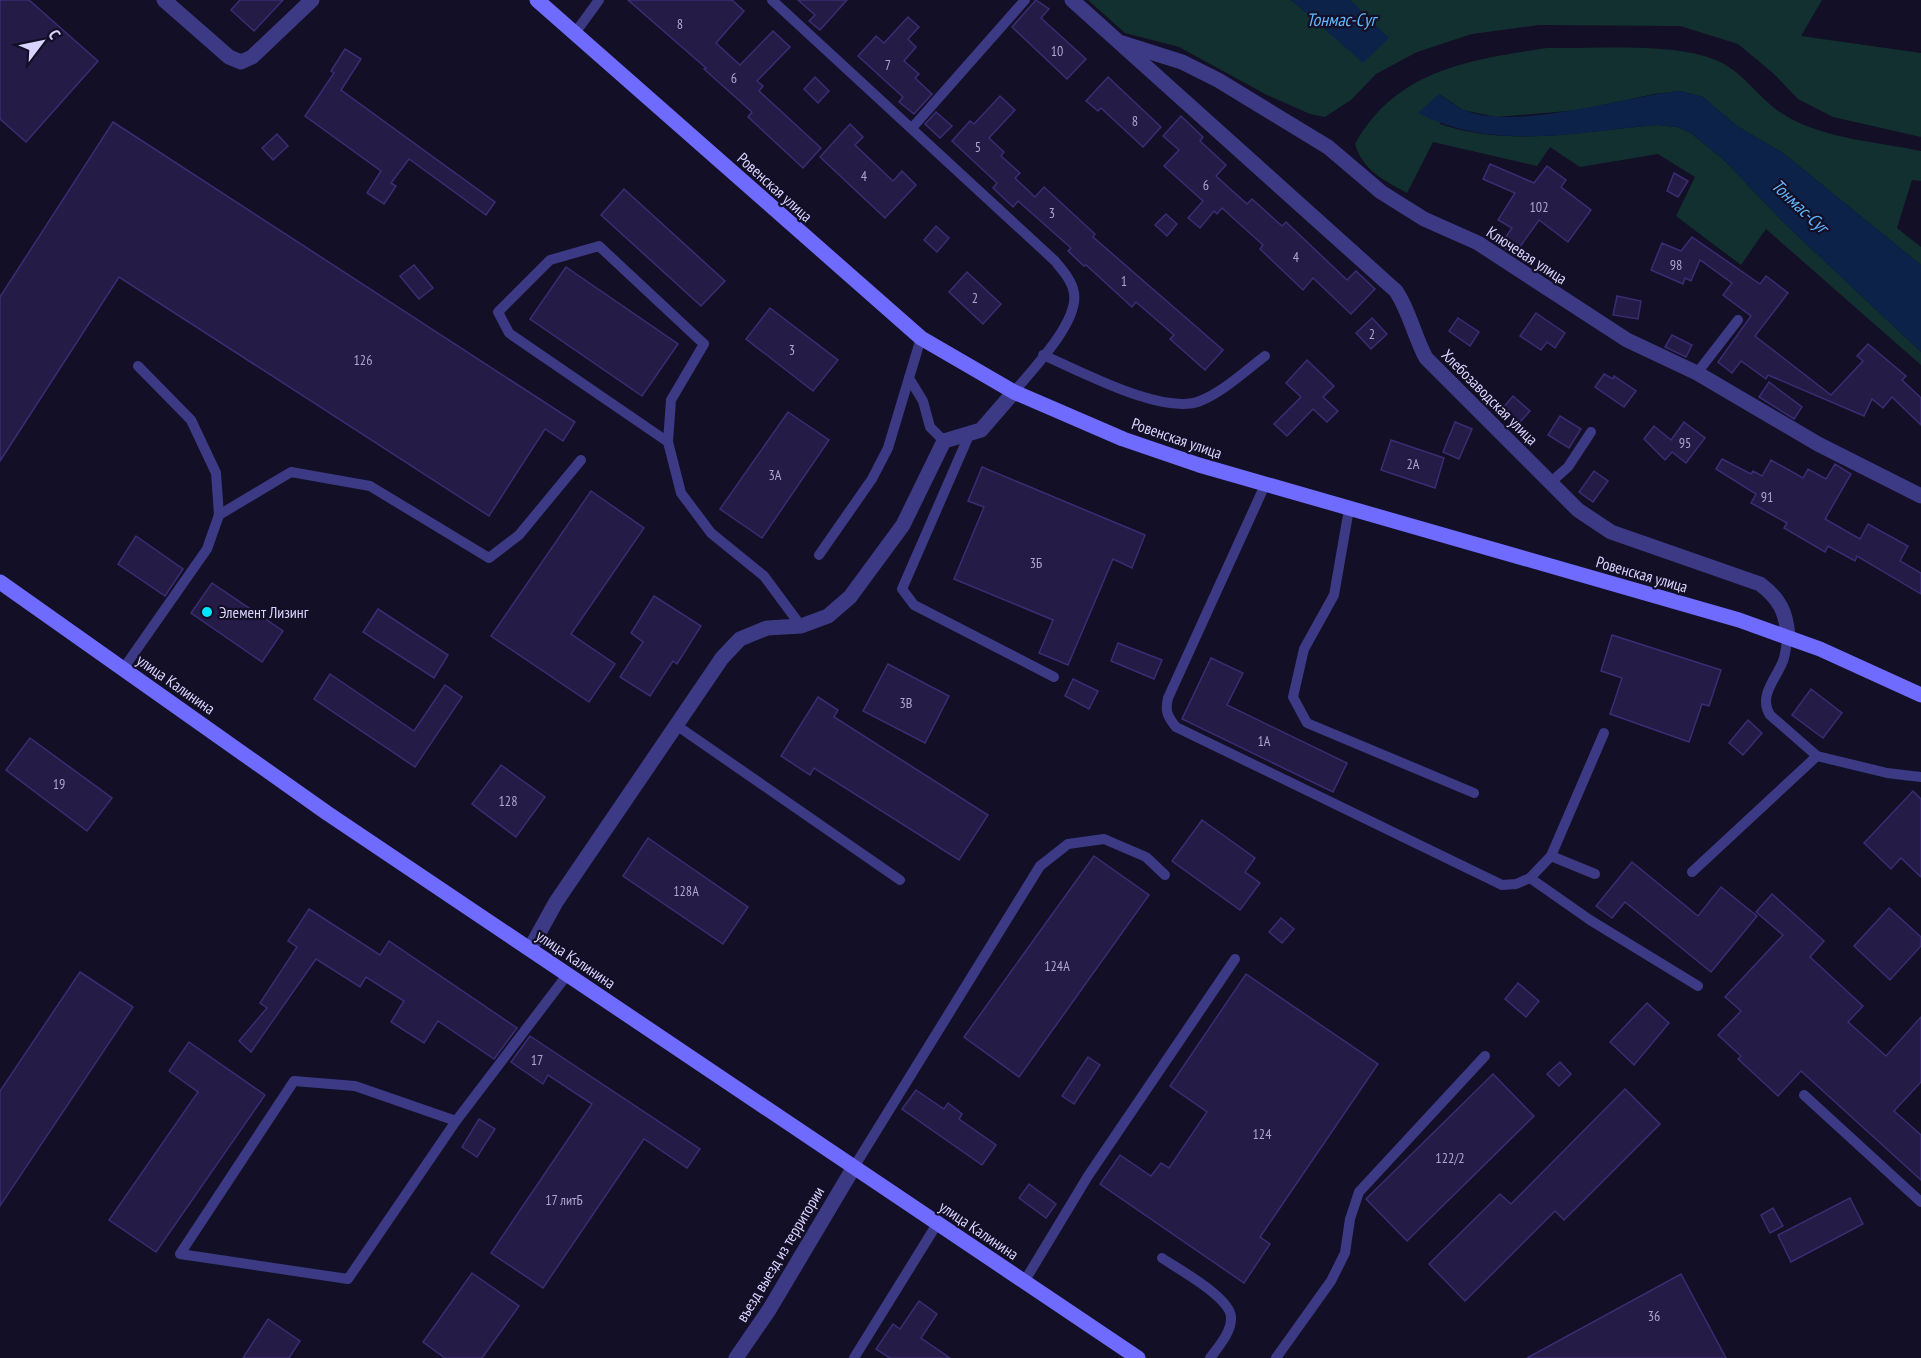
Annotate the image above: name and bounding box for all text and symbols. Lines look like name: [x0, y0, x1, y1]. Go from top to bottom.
water label: Тонмас-Суг: [1306, 8, 1378, 31]
north arrow: [12, 12, 72, 72]
house number: 8: [677, 15, 683, 33]
text: С: [44, 26, 66, 43]
house number: 10: [1051, 42, 1063, 60]
house number: 7: [885, 56, 891, 74]
house number: 6: [731, 69, 737, 87]
house number: 8: [1132, 112, 1138, 130]
house number: 5: [975, 138, 981, 156]
street label: Ровенская улица: [733, 148, 817, 226]
house number: 4: [861, 167, 868, 185]
water label: Тонмас-Суг: [1767, 174, 1835, 240]
house number: 6: [1203, 176, 1209, 194]
house number: 102: [1530, 198, 1548, 216]
house number: 3: [1049, 204, 1055, 222]
street label: Ключевая улица: [1483, 222, 1571, 288]
house number: 4: [1293, 248, 1300, 266]
house number: 98: [1670, 256, 1682, 274]
house number: 1: [1121, 272, 1127, 290]
house number: 2: [972, 289, 978, 307]
house number: 2: [1369, 325, 1375, 343]
house number: 3: [789, 341, 795, 359]
street label: Хлебозаводская улица: [1438, 345, 1542, 449]
house number: 126: [354, 351, 372, 369]
street label: Ровенская улица: [1129, 413, 1225, 463]
house number: 95: [1679, 434, 1691, 452]
house number: 2А: [1407, 455, 1420, 473]
house number: 3А: [769, 466, 782, 484]
house number: 91: [1761, 488, 1773, 506]
street label: Ровенская улица: [1594, 551, 1690, 597]
house number: 3Б: [1030, 554, 1042, 572]
place label: Элемент Лизинг: [219, 602, 309, 622]
marker: Элемент Лизинг: [200, 605, 214, 619]
street label: улица Калинина: [133, 650, 219, 718]
house number: 3В: [900, 694, 912, 712]
house number: 1А: [1258, 732, 1271, 750]
house number: 19: [53, 775, 65, 793]
house number: 128: [499, 792, 517, 810]
house number: 128А: [673, 882, 699, 900]
street label: улица Калинина: [533, 925, 619, 993]
house number: 124А: [1044, 957, 1070, 975]
house number: 17: [531, 1051, 543, 1069]
house number: 124: [1253, 1125, 1272, 1143]
house number: 122/2: [1435, 1149, 1465, 1167]
street label: въезд выезд из территории: [732, 1183, 828, 1325]
house number: 17 литБ: [545, 1191, 583, 1209]
street label: улица Калинина: [936, 1196, 1022, 1264]
house number: 36: [1648, 1307, 1660, 1325]

